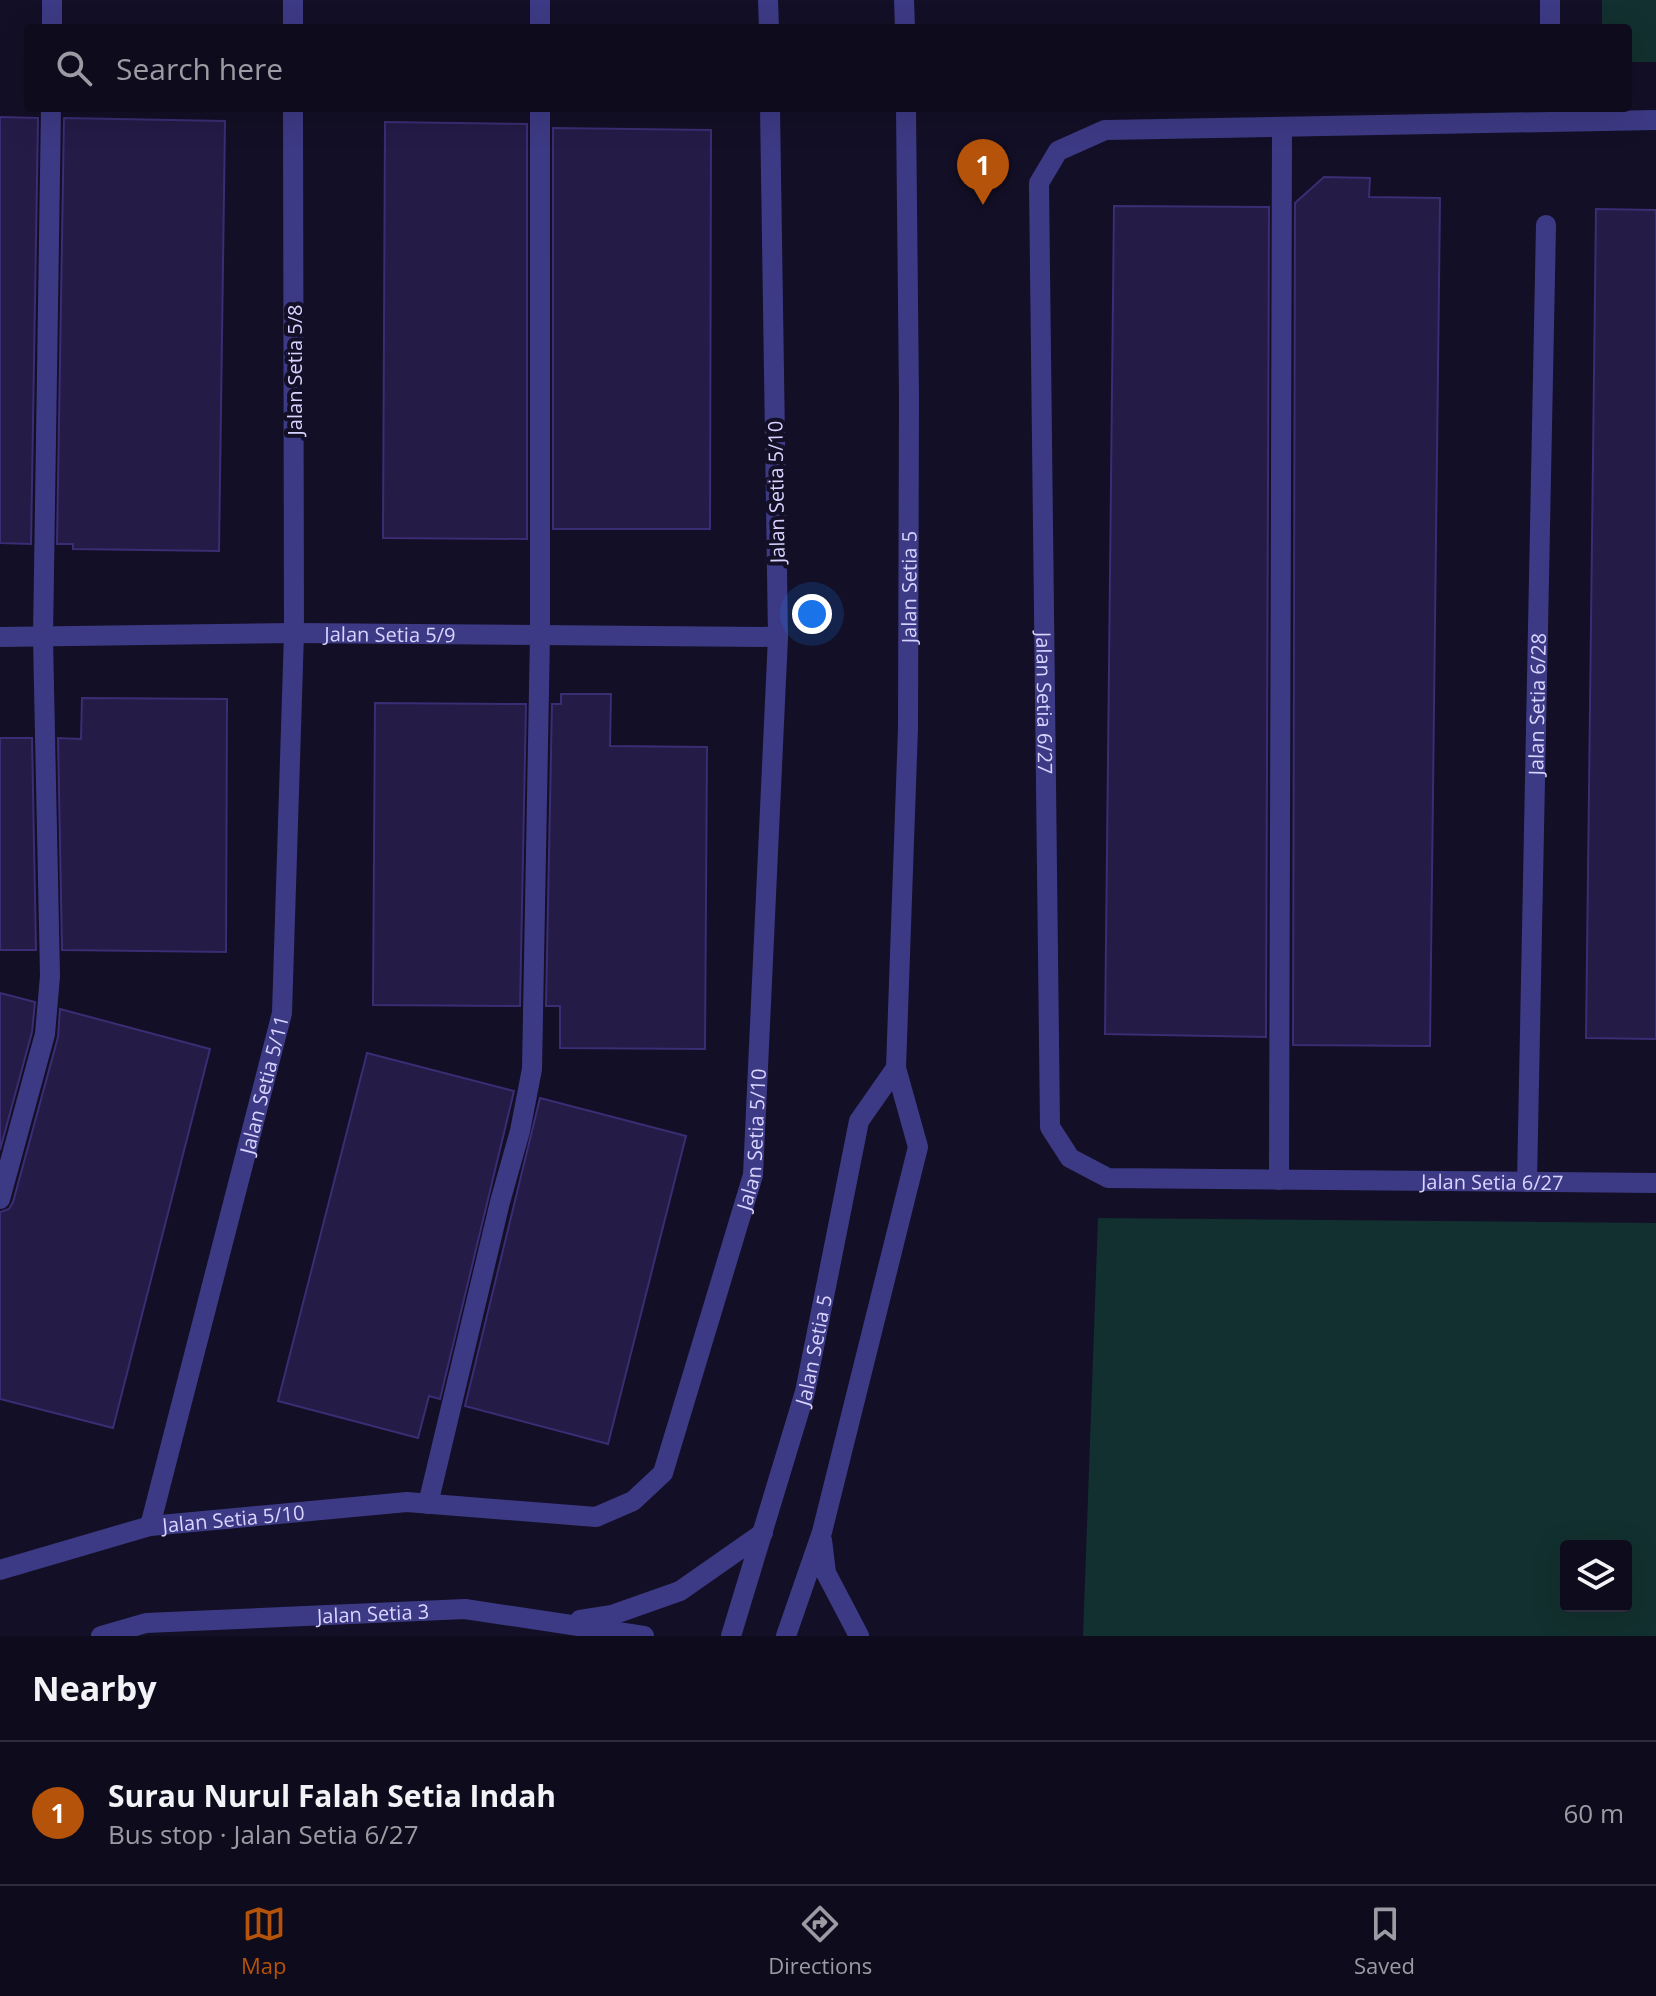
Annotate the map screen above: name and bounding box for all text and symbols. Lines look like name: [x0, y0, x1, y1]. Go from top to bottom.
search box: [24, 24, 1632, 112]
icon: search: [52, 46, 96, 90]
text: Search here: [116, 48, 283, 89]
pin: 1: [957, 139, 1009, 205]
street label: Jalan Setia 5/8: [281, 305, 308, 438]
street label: Jalan Setia 5/10: [761, 421, 791, 565]
street label: Jalan Setia 5: [895, 531, 922, 645]
your location: [792, 594, 832, 634]
street label: Jalan Setia 5/9: [322, 620, 456, 648]
street label: Jalan Setia 6/27: [1031, 630, 1059, 775]
street label: Jalan Setia 6/28: [1522, 633, 1551, 778]
street label: Jalan Setia 5/11: [232, 1012, 294, 1159]
street label: Jalan Setia 5/10: [729, 1068, 771, 1215]
street label: Jalan Setia 6/27: [1419, 1167, 1564, 1196]
street label: Jalan Setia 5: [788, 1292, 838, 1410]
street label: Jalan Setia 5/10: [159, 1498, 306, 1538]
map controls: [1560, 1540, 1632, 1612]
button: layers: [1560, 1540, 1632, 1612]
street label: Jalan Setia 3: [314, 1597, 430, 1629]
text: Nearby: [32, 1665, 157, 1711]
text: Surau Nurul Falah Setia Indah: [108, 1775, 556, 1816]
text: 1: [51, 1795, 65, 1831]
text: 60 m: [1563, 1795, 1624, 1831]
text: Bus stop · Jalan Setia 6/27: [108, 1816, 419, 1852]
tab: Map: [241, 1902, 286, 1980]
tab: Directions: [768, 1902, 872, 1980]
tab: Saved: [1354, 1902, 1415, 1980]

